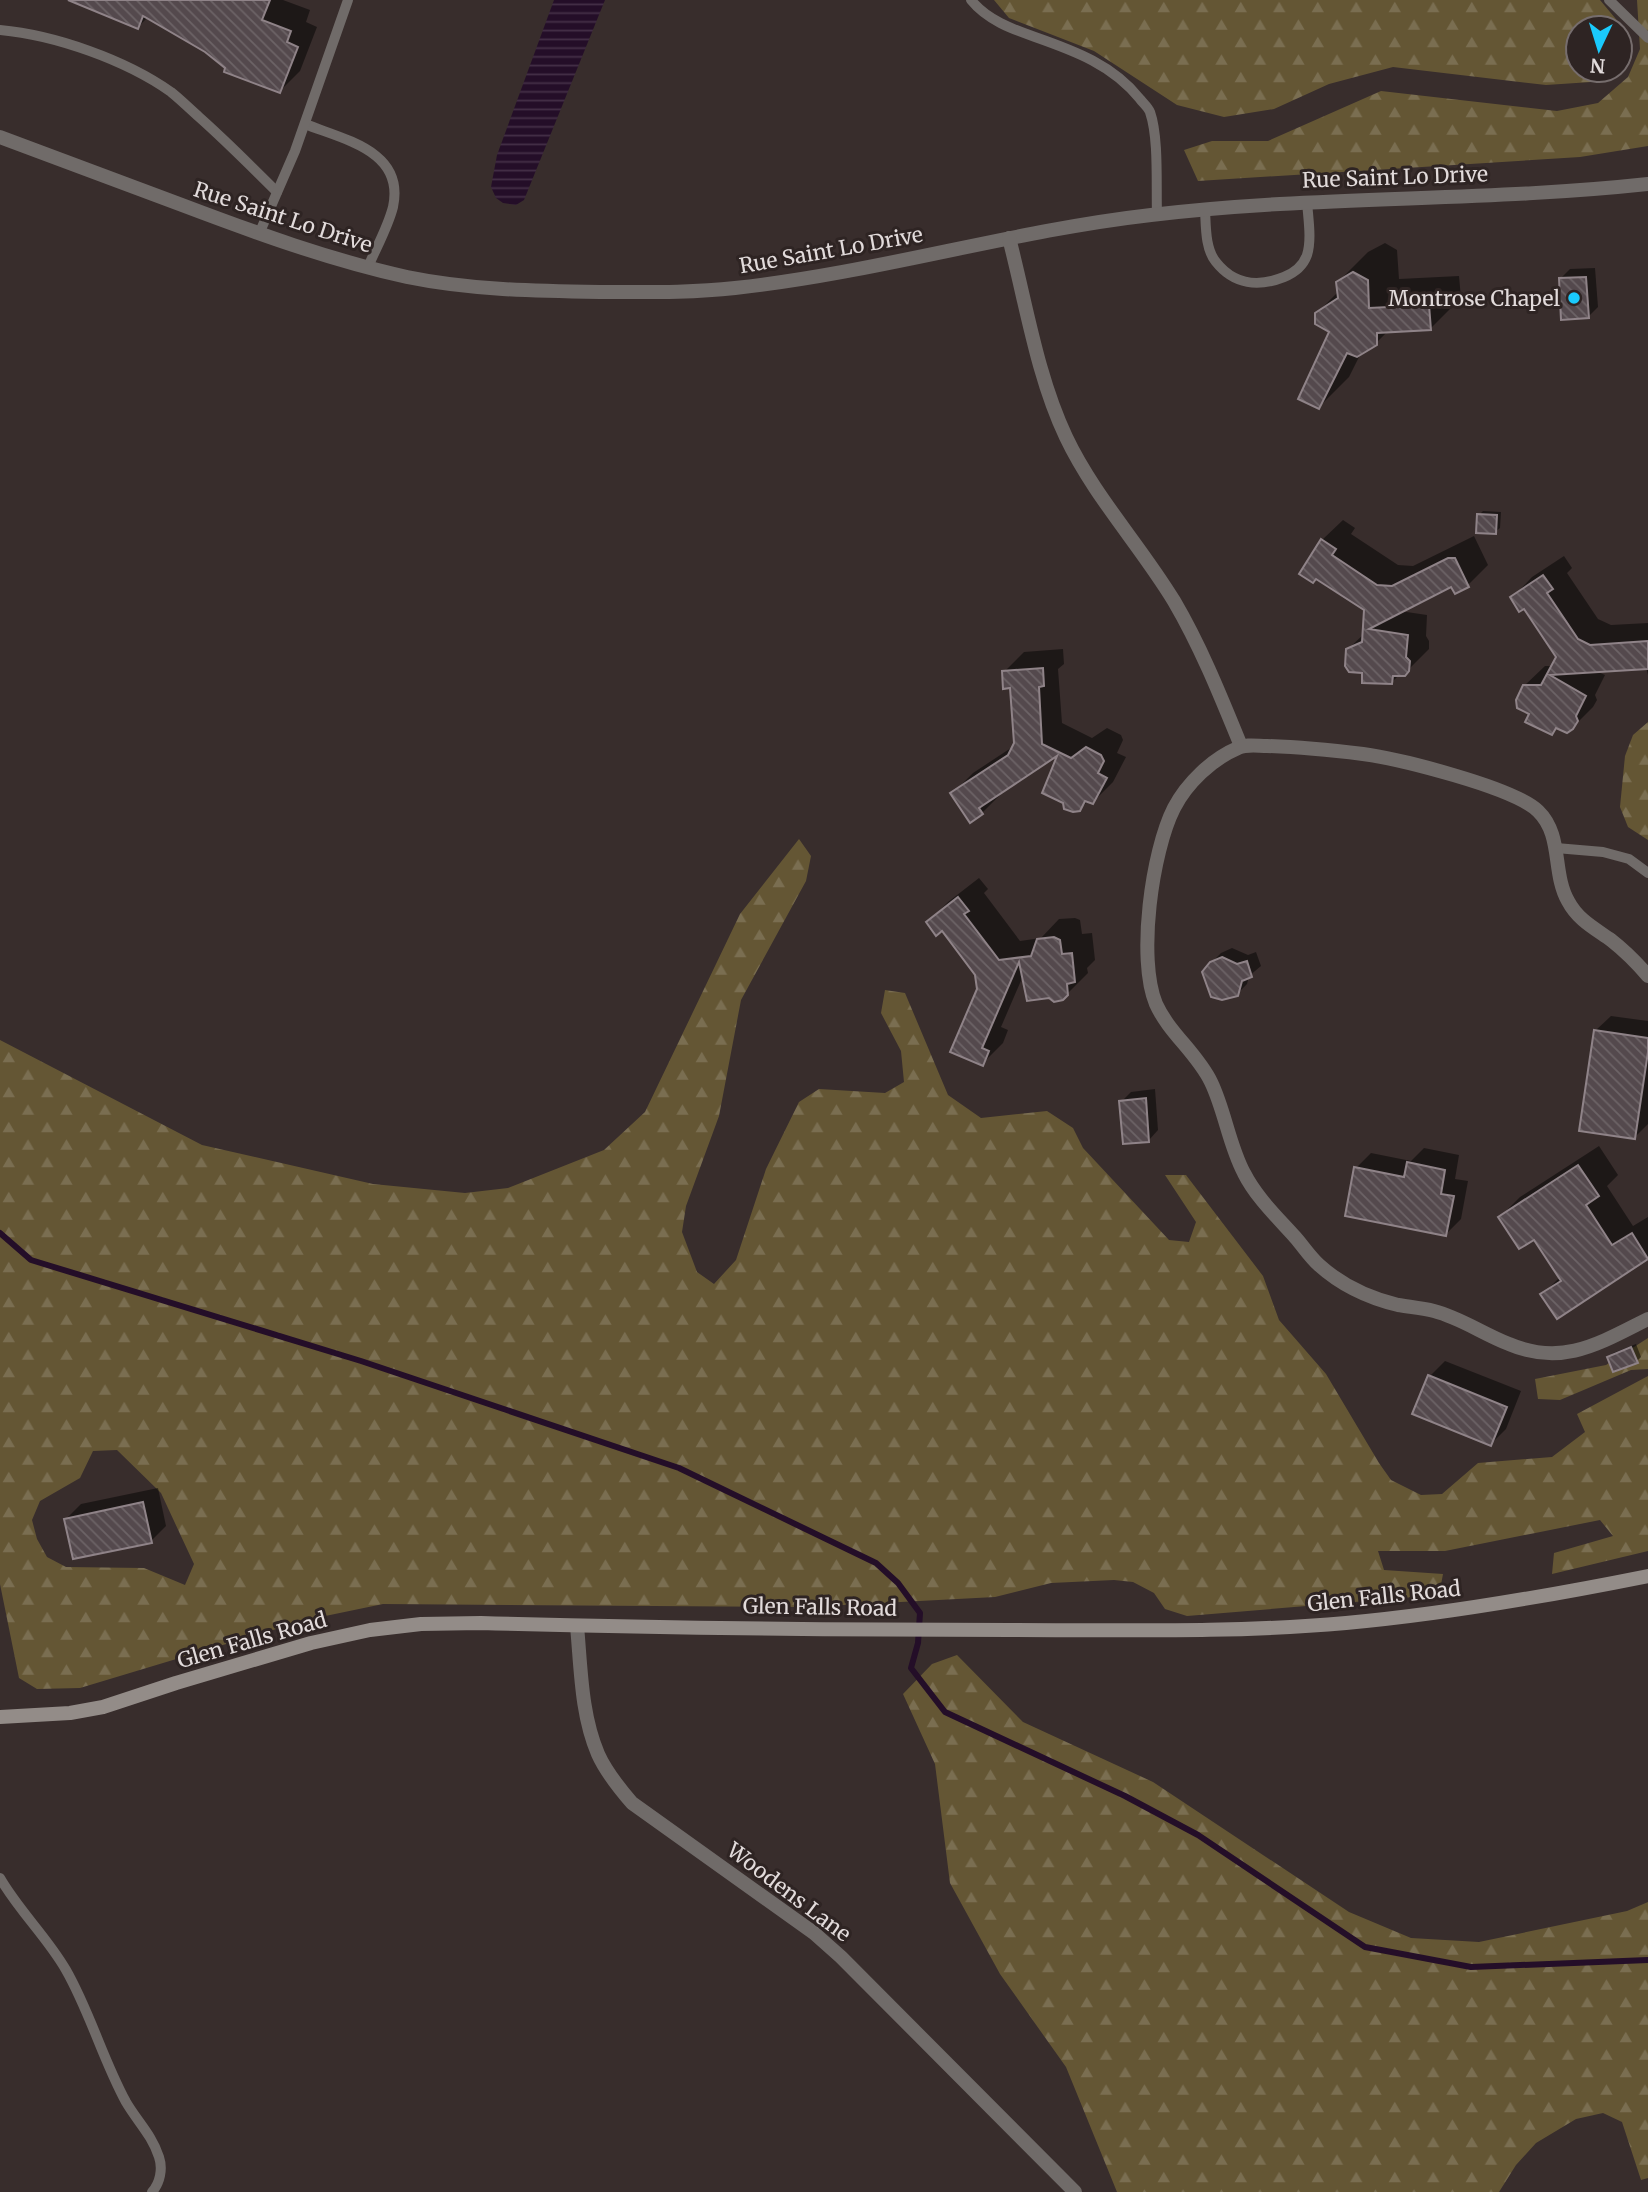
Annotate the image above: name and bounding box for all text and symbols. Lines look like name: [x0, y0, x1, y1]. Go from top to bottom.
north arrow: [1564, 14, 1634, 84]
text: N: [1589, 53, 1606, 78]
street label: Rue Saint Lo Drive: [1302, 160, 1488, 194]
street label: Rue Saint Lo Drive: [190, 175, 376, 259]
street label: Rue Saint Lo Drive: [737, 221, 925, 279]
place label: Montrose Chapel: [1388, 285, 1560, 312]
marker: Montrose Chapel: [1566, 290, 1582, 306]
street label: Glen Falls Road: [1306, 1574, 1462, 1617]
street label: Glen Falls Road: [743, 1592, 898, 1622]
street label: Glen Falls Road: [174, 1606, 330, 1674]
street label: Woodens Lane: [721, 1836, 856, 1947]

